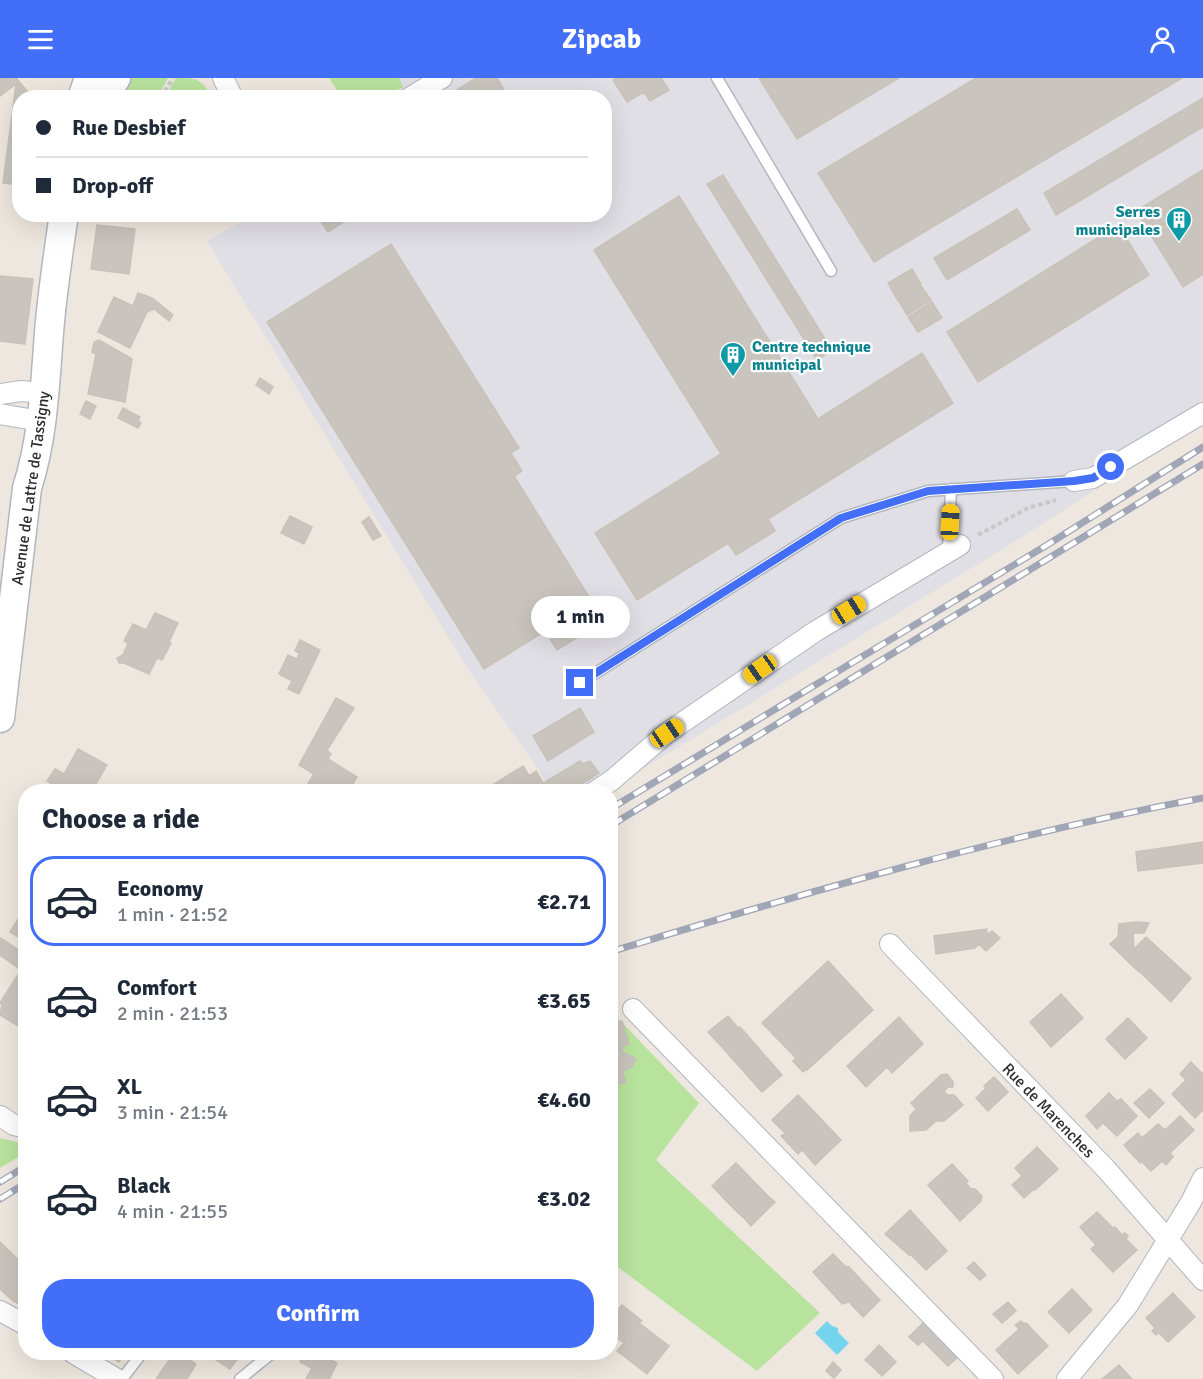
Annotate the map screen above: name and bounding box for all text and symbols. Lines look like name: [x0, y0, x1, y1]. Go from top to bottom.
icon: menu: [24, 23, 57, 56]
text: Zipcab: [562, 23, 641, 56]
icon: person: [1146, 23, 1179, 56]
text: Rue Desbief: [72, 114, 185, 141]
text: Drop-off: [72, 172, 153, 199]
place label: Serres municipales: [1076, 202, 1160, 240]
building icon: Serres municipales: [1164, 205, 1194, 243]
place label: Centre technique municipal: [752, 337, 871, 375]
building icon: Centre technique municipal: [718, 340, 748, 378]
street label: Avenue de Lattre de Tassigny: [7, 389, 55, 586]
route start: [1097, 453, 1124, 480]
car: [940, 504, 960, 540]
car: [829, 593, 869, 627]
callout: 1 min: [530, 596, 630, 638]
text: 1 min: [556, 604, 605, 629]
car: [740, 651, 780, 687]
route end: [566, 669, 593, 696]
car: [647, 715, 687, 751]
text: Choose a ride: [42, 803, 200, 836]
icon: car: [45, 874, 99, 928]
text: Economy: [117, 875, 203, 902]
text: €2.71: [537, 888, 591, 915]
text: 1 min · 21:52: [117, 902, 228, 927]
icon: car: [45, 973, 99, 1027]
text: Comfort: [117, 974, 197, 1001]
text: €3.65: [537, 987, 591, 1014]
text: 2 min · 21:53: [117, 1001, 228, 1026]
street label: Rue de Marenches: [998, 1059, 1099, 1162]
icon: car: [45, 1072, 99, 1126]
text: XL: [117, 1073, 142, 1100]
text: €4.60: [537, 1086, 591, 1113]
text: 3 min · 21:54: [117, 1100, 228, 1125]
icon: car: [45, 1171, 99, 1225]
text: Black: [117, 1172, 171, 1199]
text: €3.02: [537, 1185, 591, 1212]
text: 4 min · 21:55: [117, 1199, 228, 1224]
button: Confirm: [42, 1279, 594, 1348]

